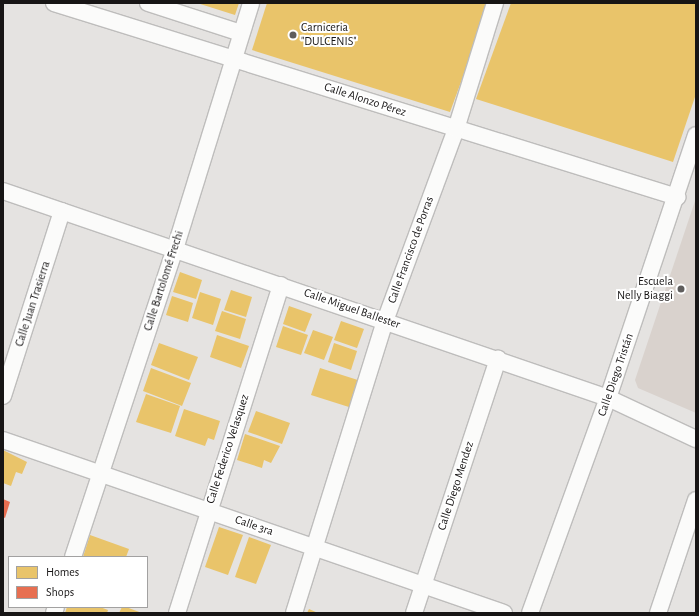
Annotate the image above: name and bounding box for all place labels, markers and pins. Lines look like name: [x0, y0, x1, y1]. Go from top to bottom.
place label: Carniceria "DULCENIS": [301, 21, 357, 49]
marker: Carniceria "DULCENIS": [288, 30, 298, 40]
place label: Escuela Nelly Biaggi: [617, 275, 673, 303]
marker: Escuela Nelly Biaggi: [676, 284, 686, 294]

